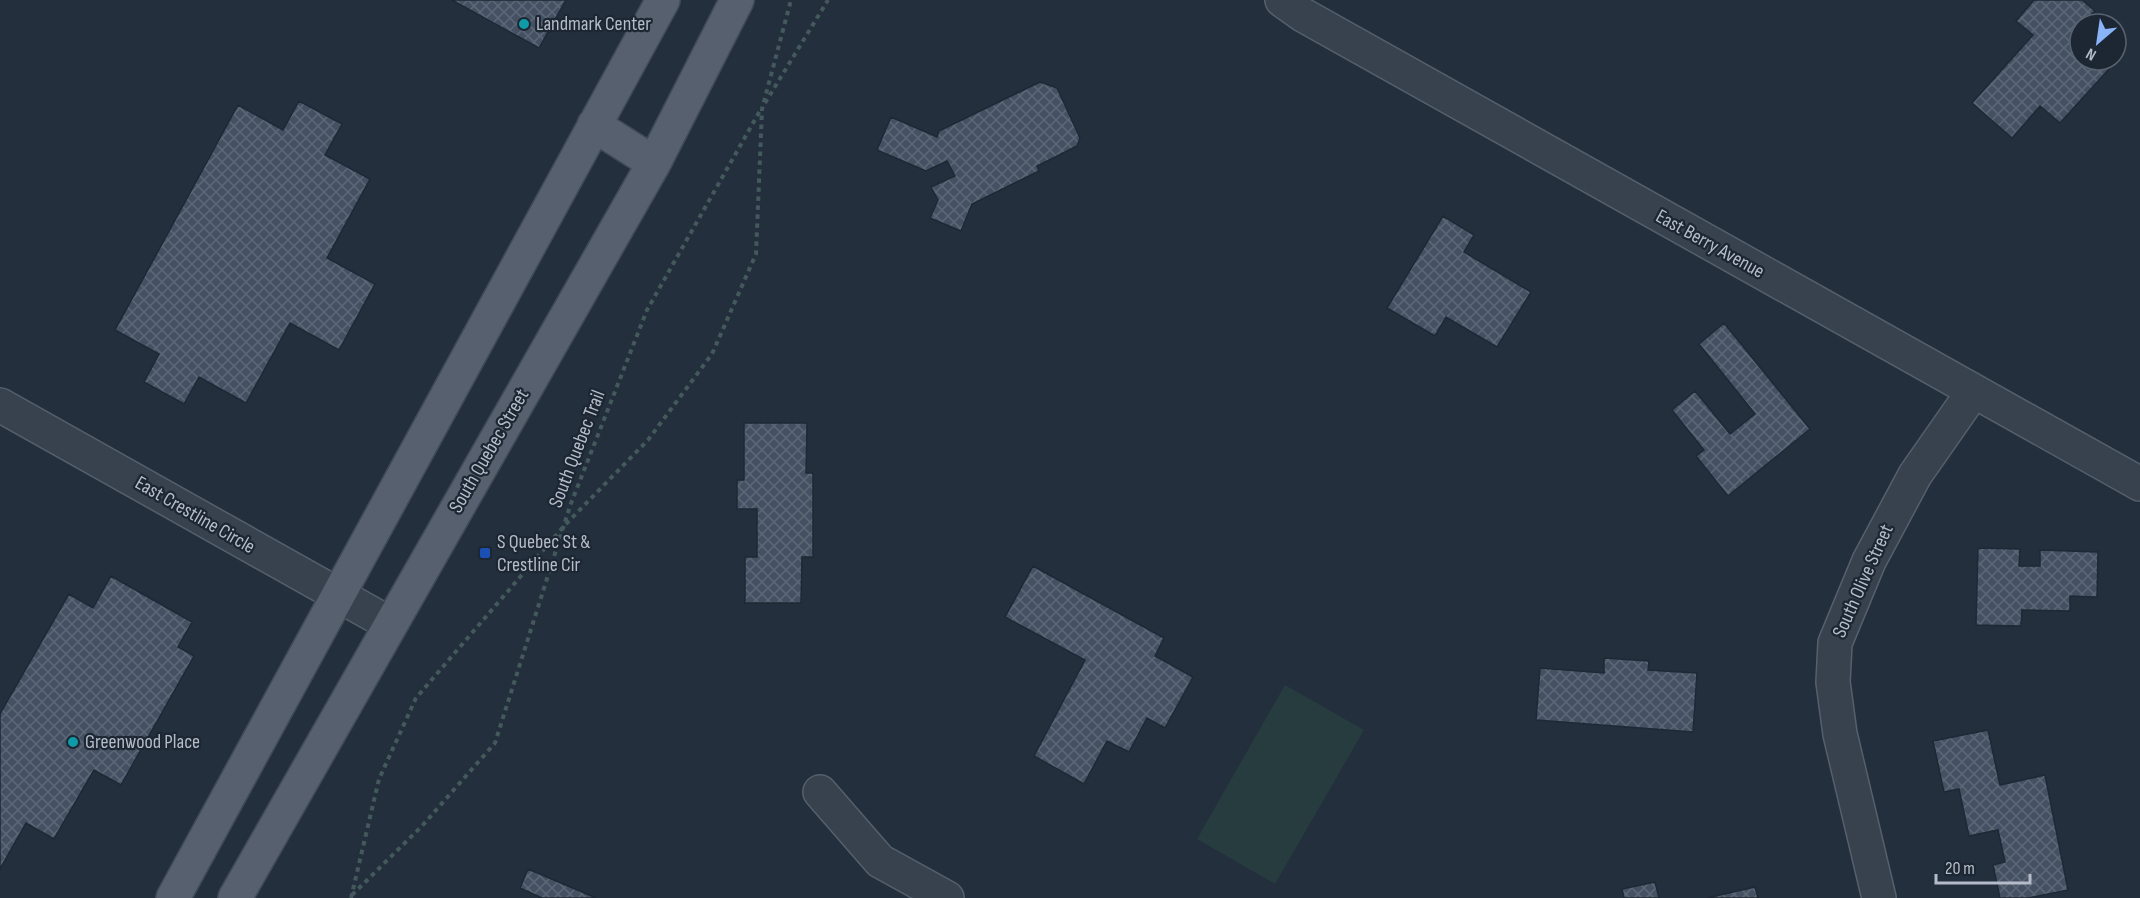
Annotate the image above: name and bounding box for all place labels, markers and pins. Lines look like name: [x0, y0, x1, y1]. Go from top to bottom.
place label: Landmark Center: [536, 12, 651, 36]
marker: Landmark Center: [517, 17, 531, 31]
place label: S Quebec St & Crestline Cir: [497, 530, 590, 577]
marker: S Quebec St & Crestline Cir: [478, 546, 492, 560]
place label: Greenwood Place: [85, 730, 200, 754]
marker: Greenwood Place: [66, 735, 80, 749]

